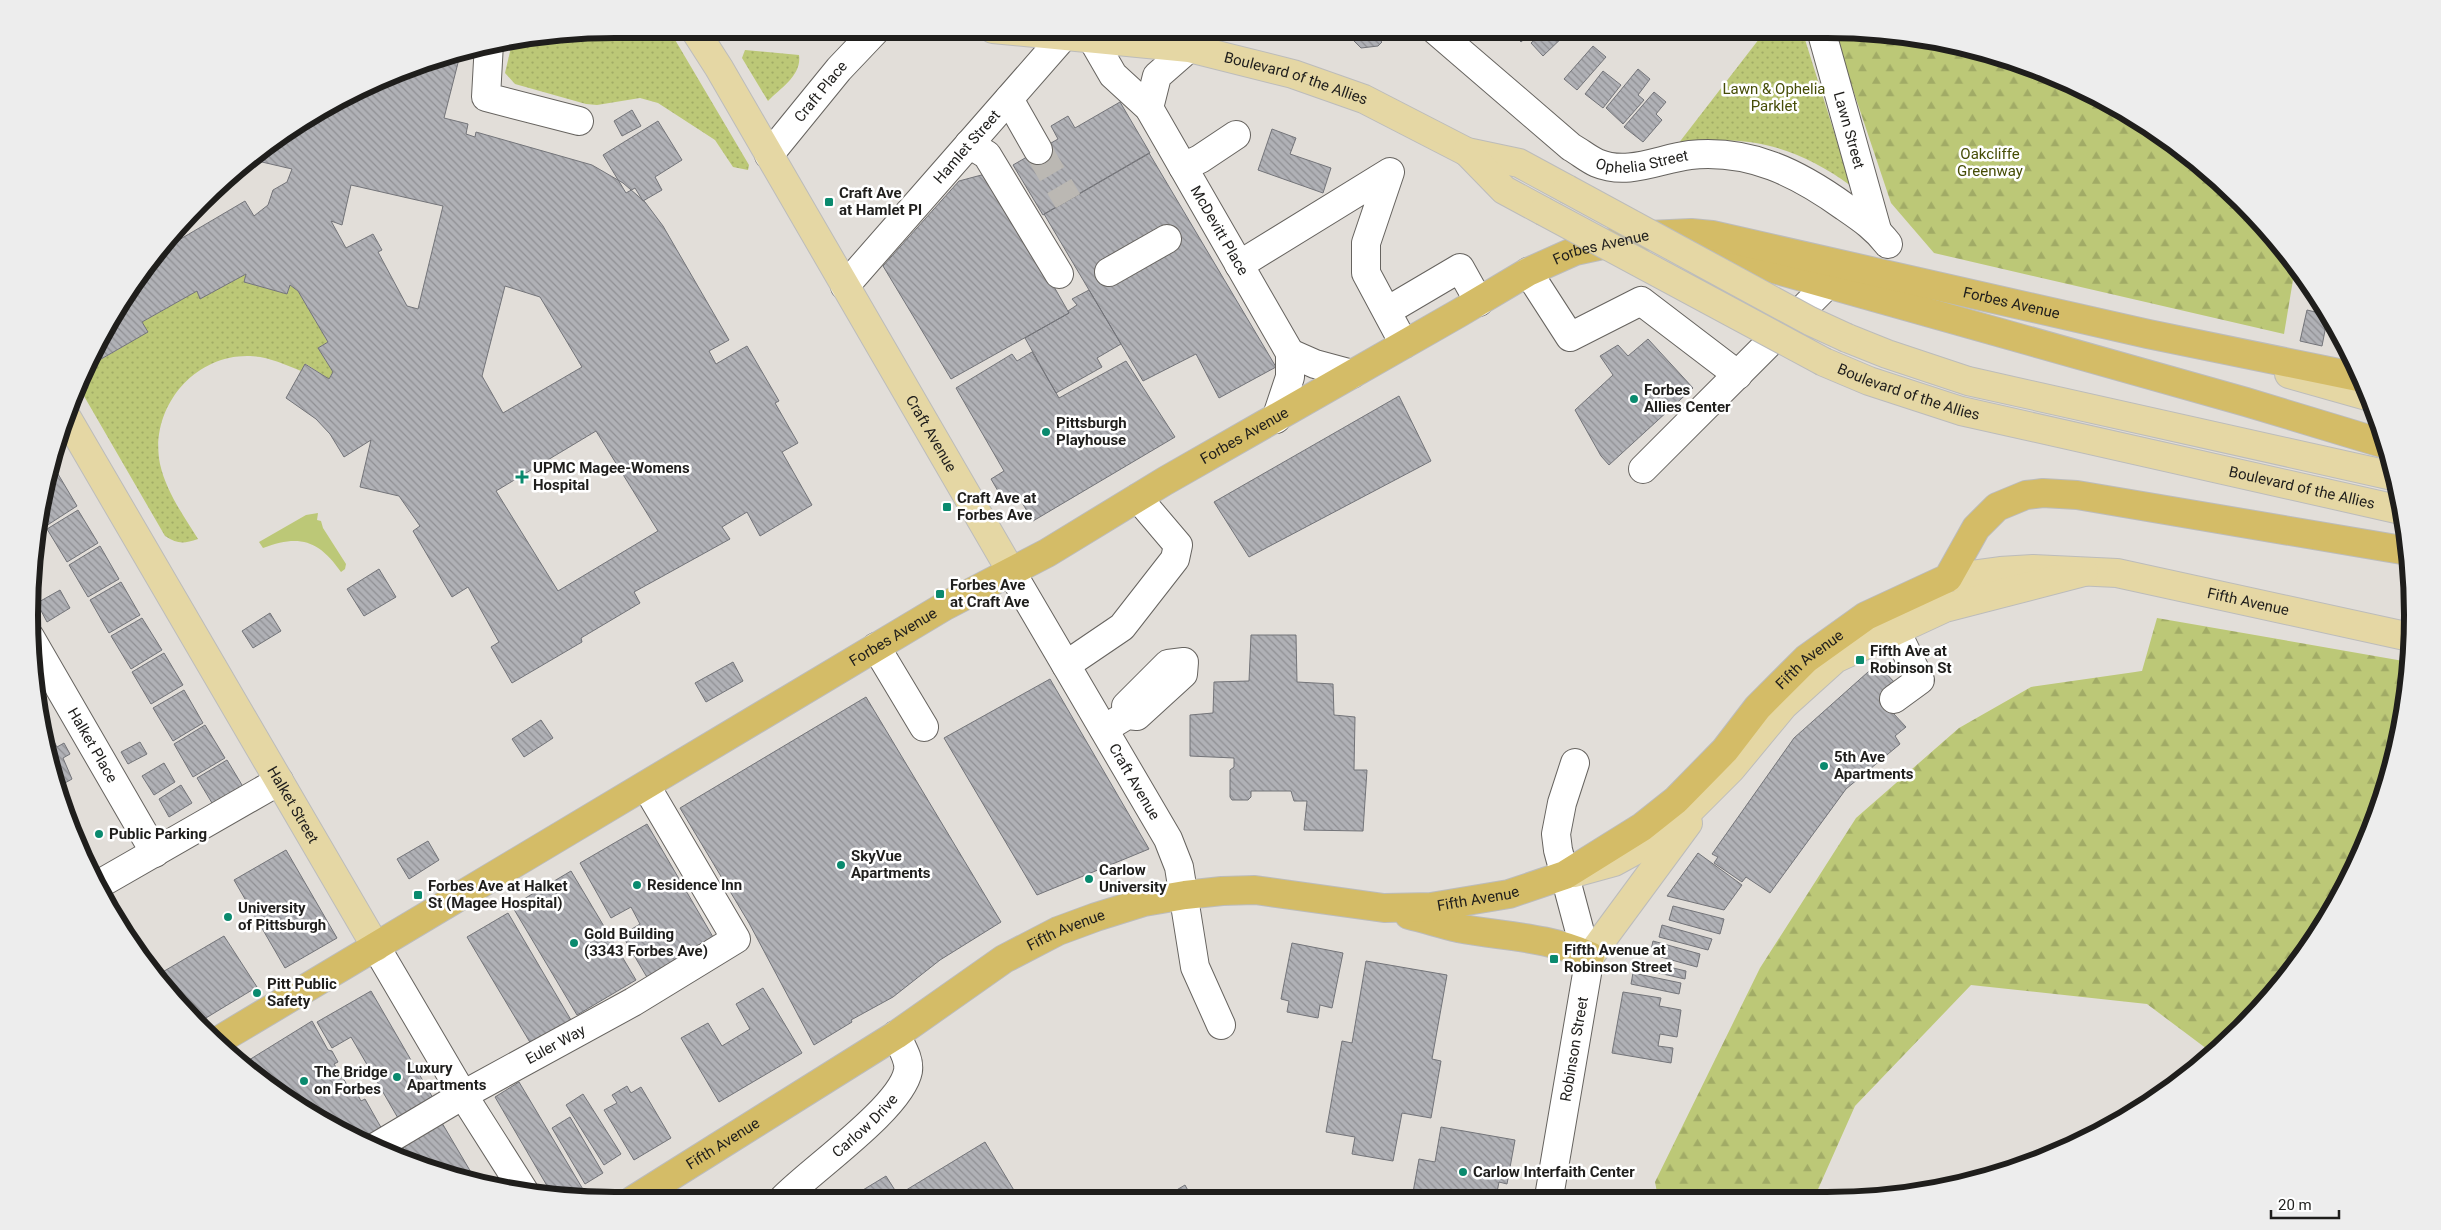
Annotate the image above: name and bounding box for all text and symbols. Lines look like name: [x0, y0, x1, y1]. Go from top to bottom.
street label: Boulevard of the Allies: [1222, 48, 1370, 109]
street label: Craft Place: [791, 57, 851, 126]
park label: Lawn & Ophelia Parklet: [1723, 80, 1825, 115]
street label: Lawn Street: [1830, 90, 1868, 171]
street label: Hamlet Street: [930, 106, 1004, 187]
park label: Oakcliffe Greenway: [1957, 145, 2023, 180]
street label: Ophelia Street: [1593, 146, 1690, 177]
street label: McDevitt Place: [1187, 182, 1252, 278]
place label: Craft Ave at Hamlet Pl: [839, 184, 922, 219]
marker: Craft Ave at Hamlet Pl: [823, 196, 835, 208]
street label: Forbes Avenue: [1550, 226, 1651, 269]
street label: Forbes Avenue: [1961, 283, 2062, 323]
street label: Boulevard of the Allies: [1835, 360, 1981, 424]
place label: Forbes Allies Center: [1644, 381, 1731, 416]
street label: Craft Avenue: [902, 392, 960, 475]
marker: Forbes Allies Center: [1628, 393, 1640, 405]
street label: Forbes Avenue: [1197, 403, 1292, 468]
place label: Pittsburgh Playhouse: [1056, 414, 1127, 449]
marker: Pittsburgh Playhouse: [1040, 426, 1052, 438]
place label: UPMC Magee-Womens Hospital: [533, 459, 690, 494]
street label: Boulevard of the Allies: [2227, 463, 2377, 513]
marker: UPMC Magee-Womens Hospital: [515, 470, 529, 484]
place label: Craft Ave at Forbes Ave: [957, 489, 1036, 524]
marker: Craft Ave at Forbes Ave: [941, 501, 953, 513]
place label: Forbes Ave at Craft Ave: [950, 576, 1029, 611]
street label: Fifth Avenue: [2206, 584, 2291, 619]
marker: Forbes Ave at Craft Ave: [934, 588, 946, 600]
street label: Forbes Avenue: [846, 604, 940, 670]
street label: Fifth Avenue: [1772, 626, 1847, 693]
place label: Fifth Ave at Robinson St: [1870, 642, 1952, 677]
marker: Fifth Ave at Robinson St: [1854, 654, 1866, 666]
street label: Halket Place: [64, 704, 121, 786]
street label: Craft Avenue: [1105, 740, 1164, 823]
place label: 5th Ave Apartments: [1834, 748, 1914, 783]
marker: 5th Ave Apartments: [1818, 760, 1830, 772]
street label: Halket Street: [263, 763, 322, 846]
place label: Public Parking: [109, 825, 207, 843]
marker: Public Parking: [93, 828, 105, 840]
place label: SkyVue Apartments: [851, 847, 931, 882]
marker: SkyVue Apartments: [835, 859, 847, 871]
place label: Carlow University: [1099, 861, 1167, 896]
marker: Carlow University: [1083, 873, 1095, 885]
place label: Residence Inn: [647, 876, 742, 894]
place label: Forbes Ave at Halket St (Magee Hospital): [428, 877, 568, 912]
marker: Residence Inn: [631, 879, 643, 891]
street label: Fifth Avenue: [1436, 882, 1522, 915]
marker: Forbes Ave at Halket St (Magee Hospital): [412, 889, 424, 901]
place label: University of Pittsburgh: [238, 899, 326, 934]
street label: Fifth Avenue: [1024, 906, 1107, 955]
marker: University of Pittsburgh: [222, 911, 234, 923]
place label: Gold Building (3343 Forbes Ave): [584, 925, 708, 960]
marker: Gold Building (3343 Forbes Ave): [568, 937, 580, 949]
place label: Fifth Avenue at Robinson Street: [1564, 941, 1672, 976]
marker: Fifth Avenue at Robinson Street: [1548, 953, 1560, 965]
place label: Pitt Public Safety: [267, 975, 337, 1010]
marker: Pitt Public Safety: [251, 987, 263, 999]
street label: Robinson Street: [1556, 995, 1592, 1103]
street label: Euler Way: [522, 1021, 588, 1068]
place label: Luxury Apartments: [407, 1059, 487, 1094]
place label: The Bridge on Forbes: [314, 1063, 388, 1098]
marker: Luxury Apartments: [391, 1071, 403, 1083]
marker: The Bridge on Forbes: [298, 1075, 310, 1087]
street label: Carlow Drive: [828, 1090, 902, 1161]
street label: Fifth Avenue: [683, 1114, 763, 1173]
place label: Carlow Interfaith Center: [1473, 1163, 1635, 1181]
marker: Carlow Interfaith Center: [1457, 1166, 1469, 1178]
scale bar: [2271, 1188, 2338, 1220]
text: 20 m: [2278, 1196, 2312, 1214]

